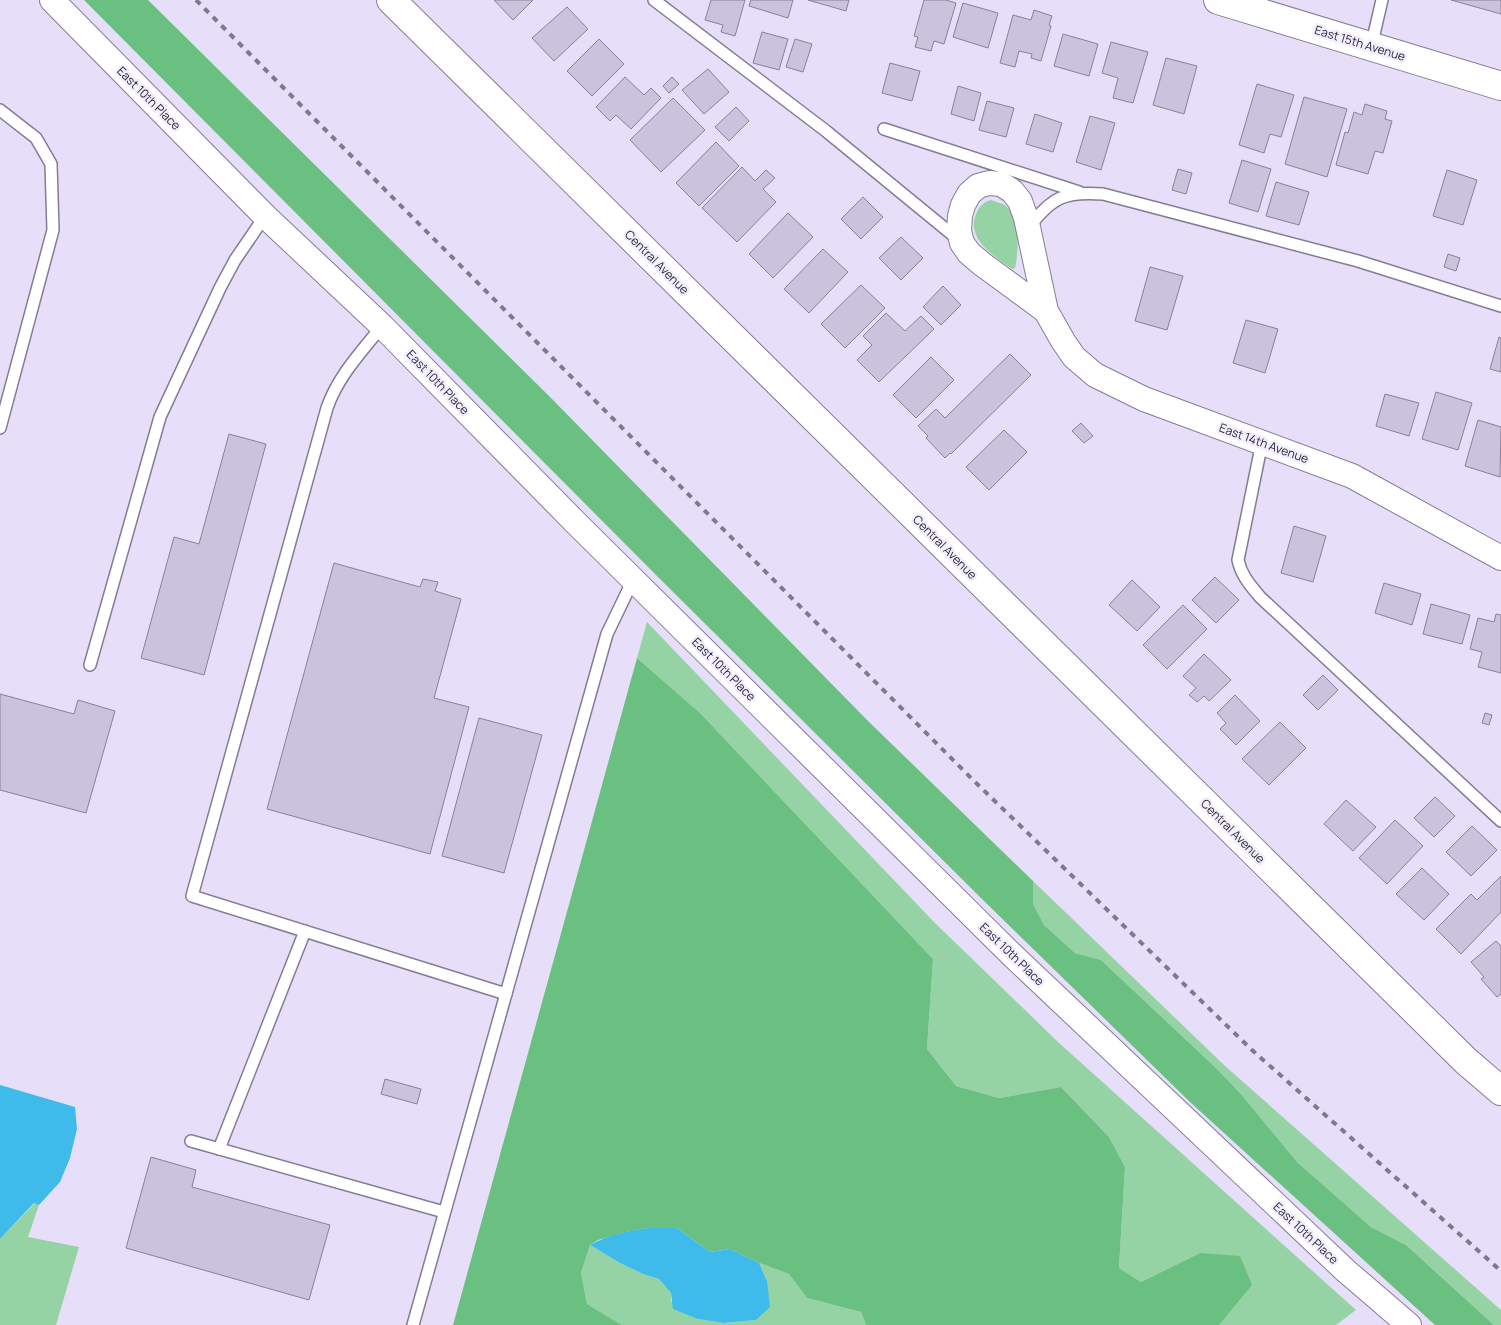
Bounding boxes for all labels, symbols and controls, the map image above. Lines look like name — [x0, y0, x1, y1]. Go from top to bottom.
street label: East 15th Avenue — [1313, 21, 1407, 65]
street label: East 10th Place — [113, 62, 185, 134]
street label: Central Avenue — [621, 226, 693, 298]
street label: East 10th Place — [403, 346, 473, 418]
street label: East 14th Avenue — [1217, 419, 1311, 467]
street label: Central Avenue — [909, 511, 981, 583]
street label: East 10th Place — [688, 633, 760, 705]
street label: Central Avenue — [1197, 795, 1269, 867]
street label: East 10th Place — [976, 919, 1048, 989]
street label: East 10th Place — [1270, 1198, 1342, 1268]

